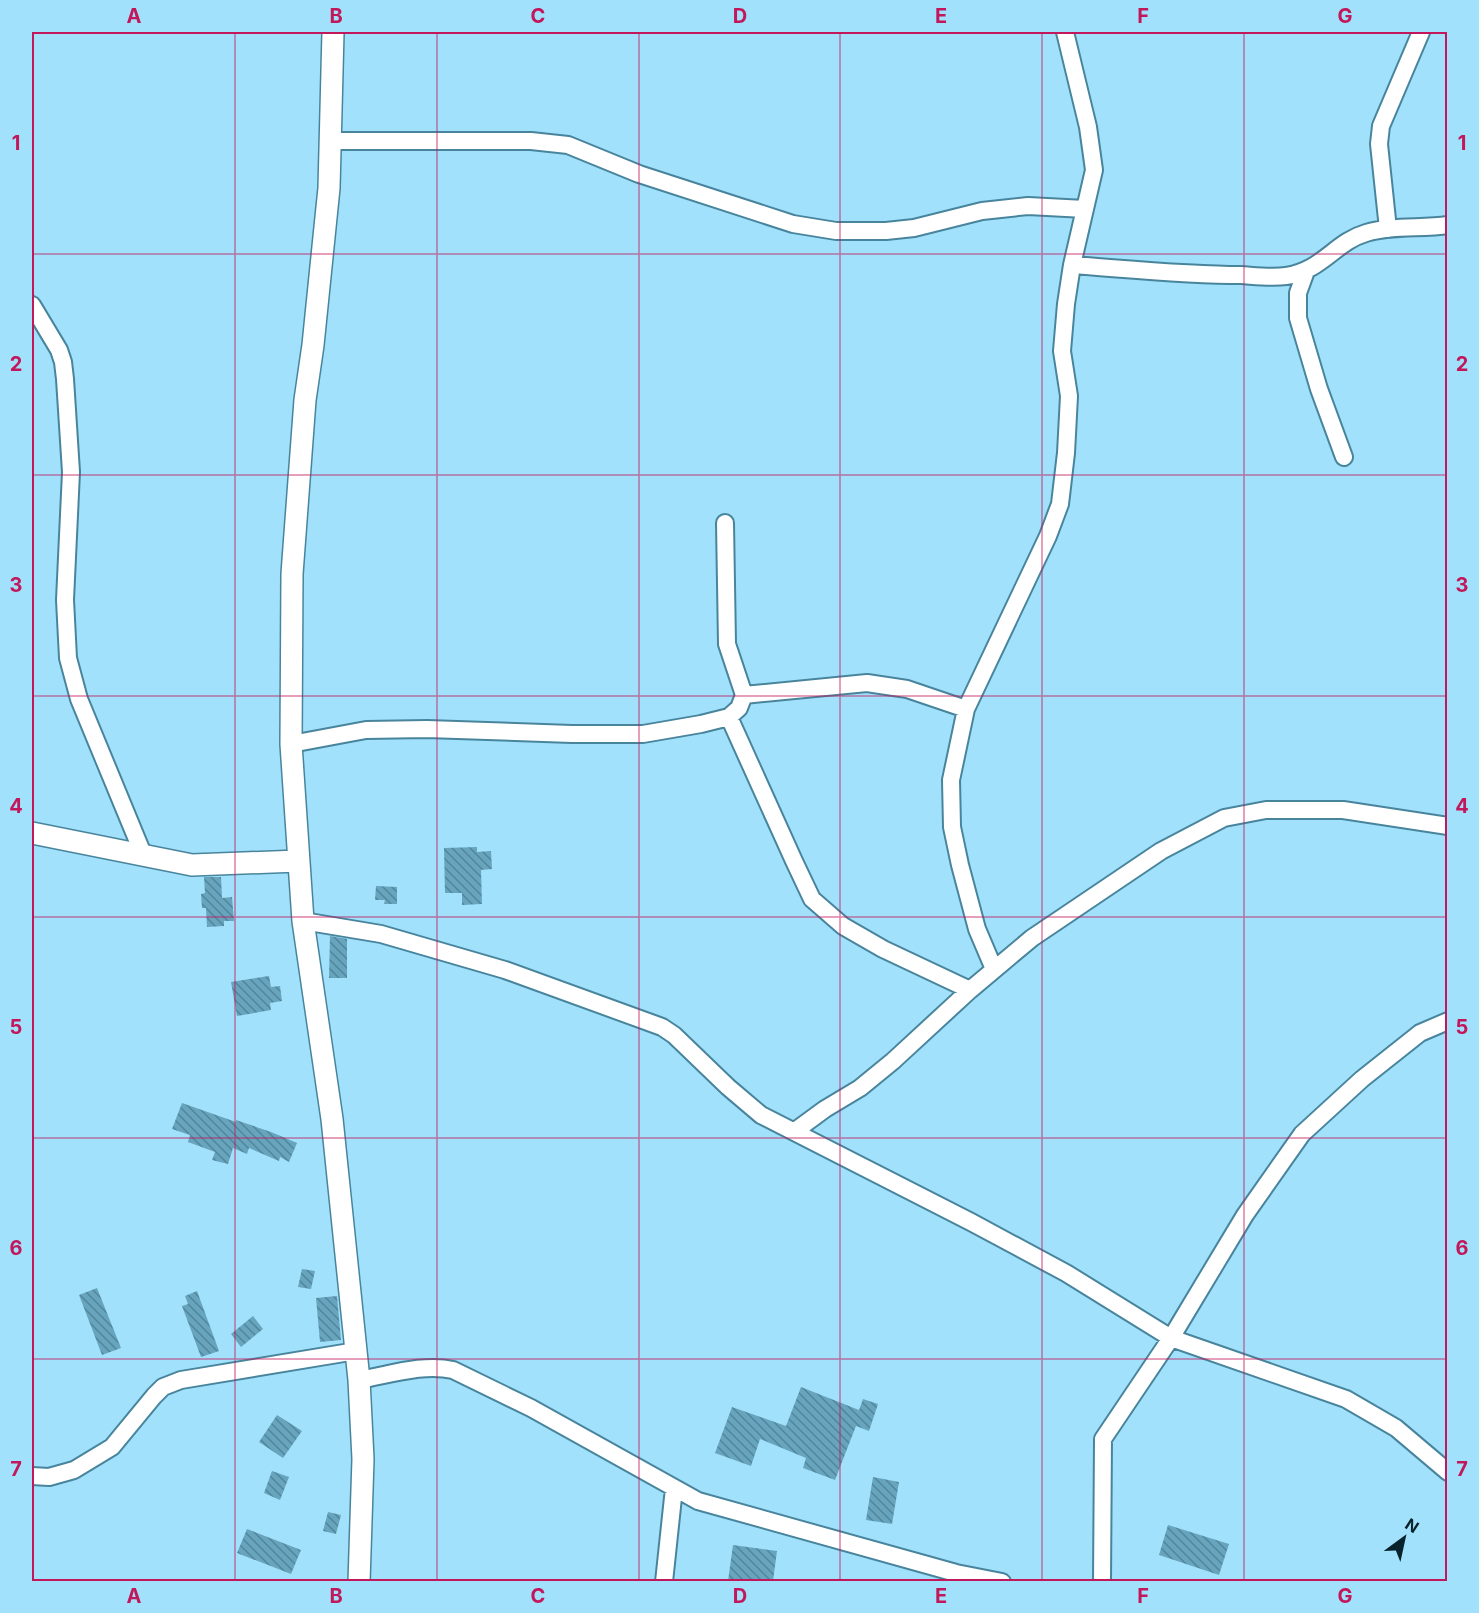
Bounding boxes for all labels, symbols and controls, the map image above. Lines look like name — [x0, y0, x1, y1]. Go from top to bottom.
text: A — [127, 4, 142, 28]
text: B — [329, 4, 343, 28]
text: C — [531, 4, 545, 28]
text: D — [733, 4, 747, 28]
text: E — [935, 4, 947, 28]
text: F — [1137, 4, 1149, 28]
text: G — [1337, 4, 1353, 28]
text: 1 — [12, 131, 20, 155]
text: 1 — [1458, 131, 1466, 155]
text: 2 — [10, 352, 22, 376]
text: 2 — [1456, 352, 1468, 376]
text: 3 — [10, 573, 22, 597]
text: 3 — [1456, 573, 1468, 597]
text: 4 — [9, 794, 23, 818]
text: 4 — [1455, 794, 1469, 818]
text: 5 — [10, 1015, 22, 1039]
text: 5 — [1456, 1015, 1468, 1039]
text: 6 — [10, 1236, 23, 1260]
text: 6 — [1456, 1236, 1469, 1260]
text: 7 — [10, 1457, 22, 1481]
text: 7 — [1456, 1457, 1468, 1481]
north arrow — [1374, 1508, 1434, 1568]
text: N — [1402, 1514, 1423, 1537]
text: A — [127, 1584, 142, 1608]
text: B — [329, 1584, 343, 1608]
text: C — [531, 1584, 545, 1608]
text: D — [733, 1584, 747, 1608]
text: E — [935, 1584, 947, 1608]
text: F — [1137, 1584, 1149, 1608]
text: G — [1337, 1584, 1353, 1608]

